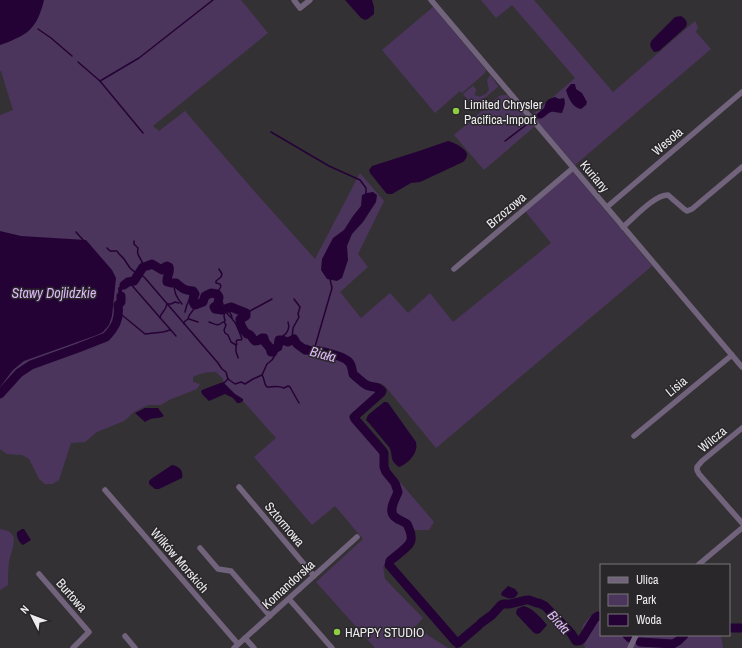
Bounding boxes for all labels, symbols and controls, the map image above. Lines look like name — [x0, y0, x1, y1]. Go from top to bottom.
place label: Limited Chrysler Pacifica-Import — [464, 96, 543, 128]
marker: Limited Chrysler Pacifica-Import — [451, 106, 461, 116]
street label: Wesoła — [648, 123, 686, 159]
street label: Kuriany — [576, 157, 613, 196]
street label: Brzozowa — [483, 189, 530, 232]
water label: Stawy Dojlidzkie — [12, 284, 96, 302]
water label: Biała — [308, 342, 338, 366]
street label: Lisia — [662, 372, 691, 400]
street label: Wilcza — [695, 423, 730, 456]
street label: Sztormowa — [261, 498, 308, 550]
street label: Wilków Morskich — [147, 524, 213, 596]
street label: Komandorska — [258, 556, 319, 613]
legend — [600, 564, 730, 636]
text: Ulica — [636, 572, 659, 588]
street label: Burtowa — [52, 575, 91, 616]
text: Park — [636, 592, 656, 608]
north arrow — [12, 596, 52, 636]
text: N — [17, 602, 32, 616]
water label: Biała — [544, 606, 574, 638]
text: Woda — [636, 612, 662, 628]
place label: HAPPY STUDIO — [345, 624, 424, 641]
marker: HAPPY STUDIO — [332, 627, 342, 637]

